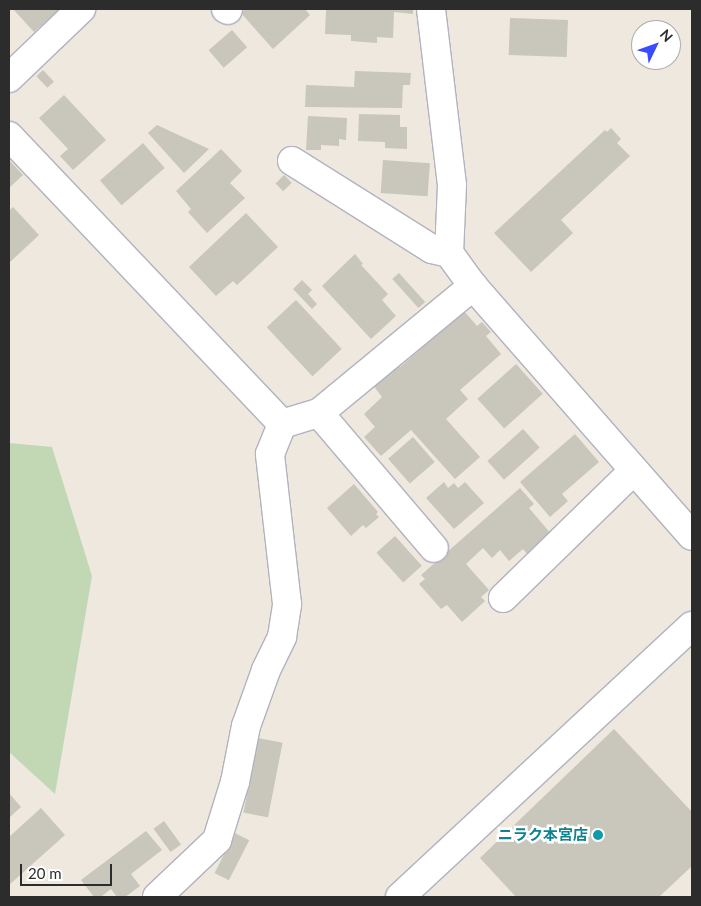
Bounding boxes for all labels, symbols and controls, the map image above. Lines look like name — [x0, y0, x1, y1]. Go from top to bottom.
north arrow — [631, 20, 681, 70]
text: N — [657, 26, 677, 45]
place label: ニラク本宮店 — [498, 826, 588, 844]
marker: ニラク本宮店 — [592, 829, 604, 841]
scale bar — [22, 854, 115, 886]
text: 20 m — [28, 864, 62, 882]

